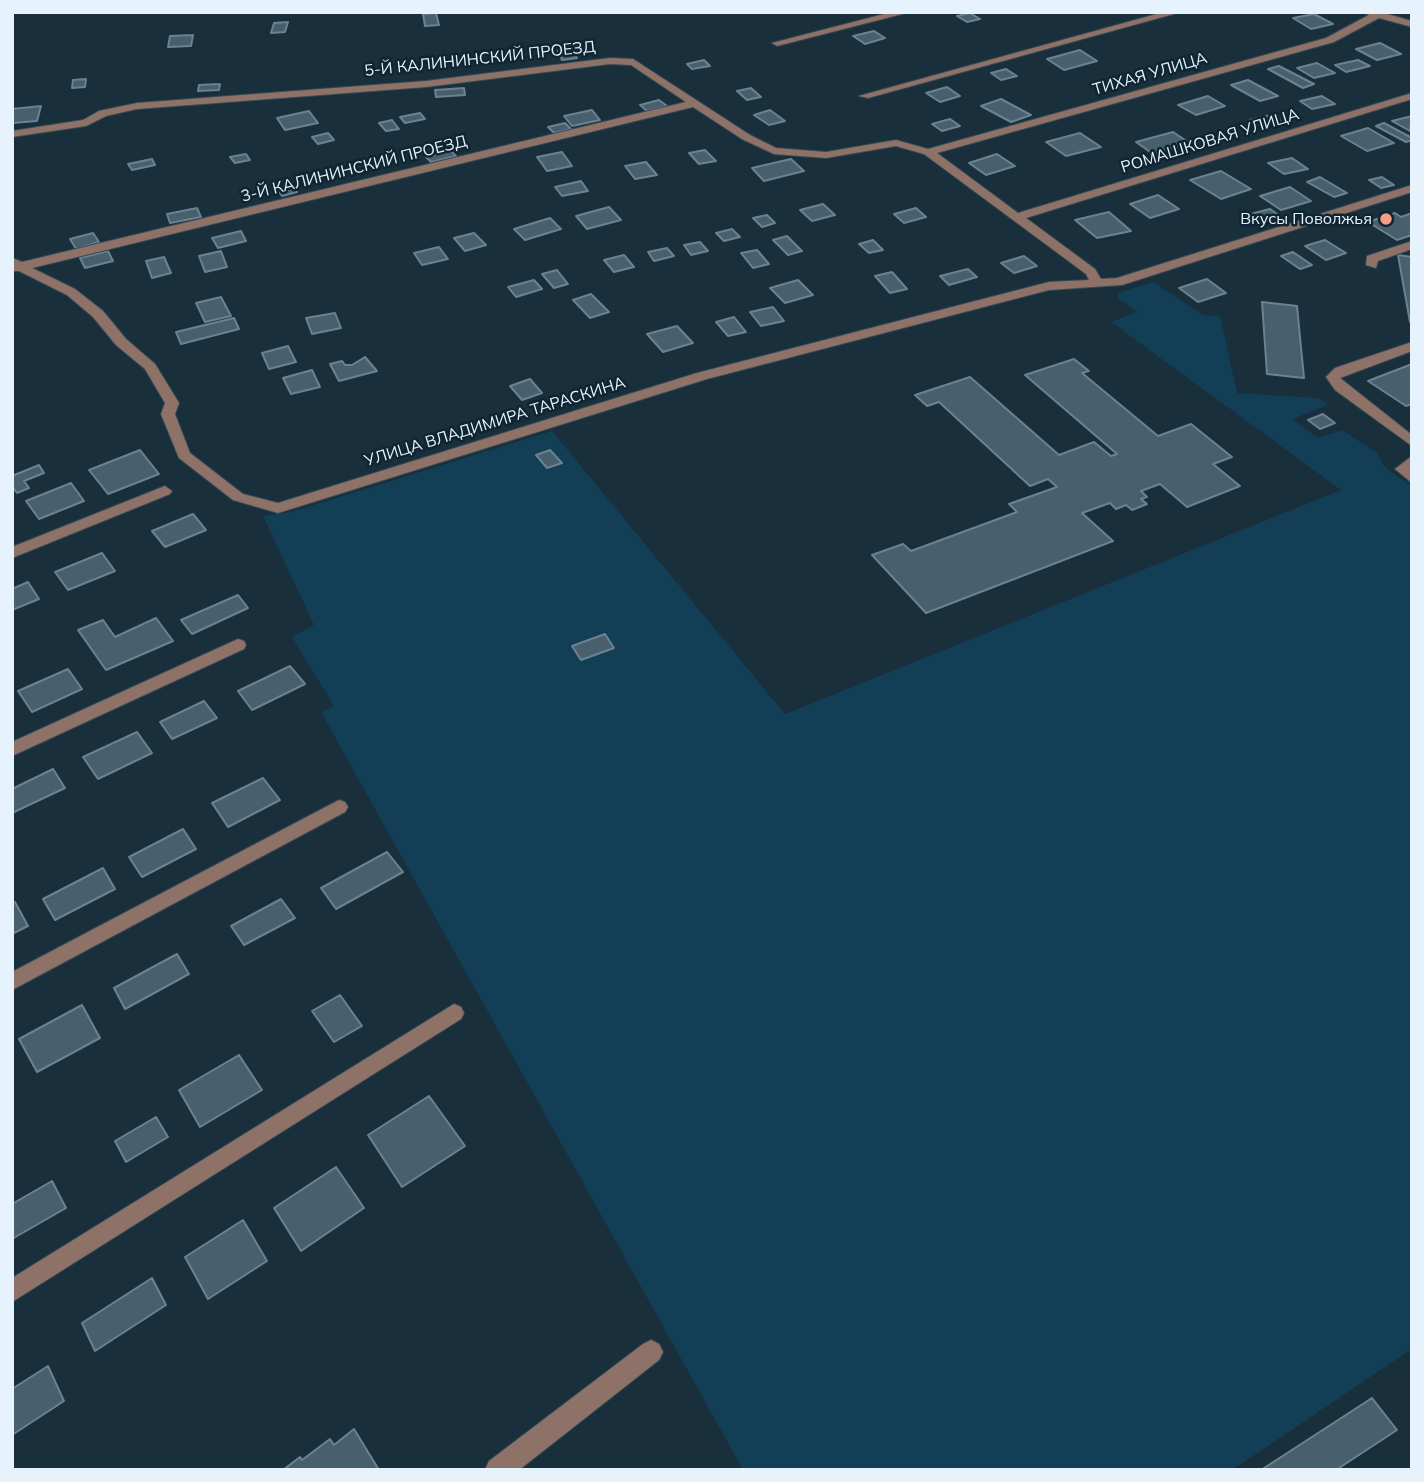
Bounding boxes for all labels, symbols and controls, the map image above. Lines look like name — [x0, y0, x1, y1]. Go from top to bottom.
street label: 5-Й КАЛИНИНСКИЙ ПРОЕЗД — [363, 37, 597, 81]
street label: ТИХАЯ УЛИЦА — [1091, 48, 1209, 100]
street label: РОМАШКОВАЯ УЛИЦА — [1119, 105, 1301, 177]
street label: 3-Й КАЛИНИНСКИЙ ПРОЕЗД — [239, 132, 469, 206]
place label: Вкусы Поволжья — [1240, 209, 1372, 229]
marker: Вкусы Поволжья — [1378, 211, 1394, 227]
street label: УЛИЦА ВЛАДИМИРА ТАРАСКИНА — [362, 373, 628, 471]

